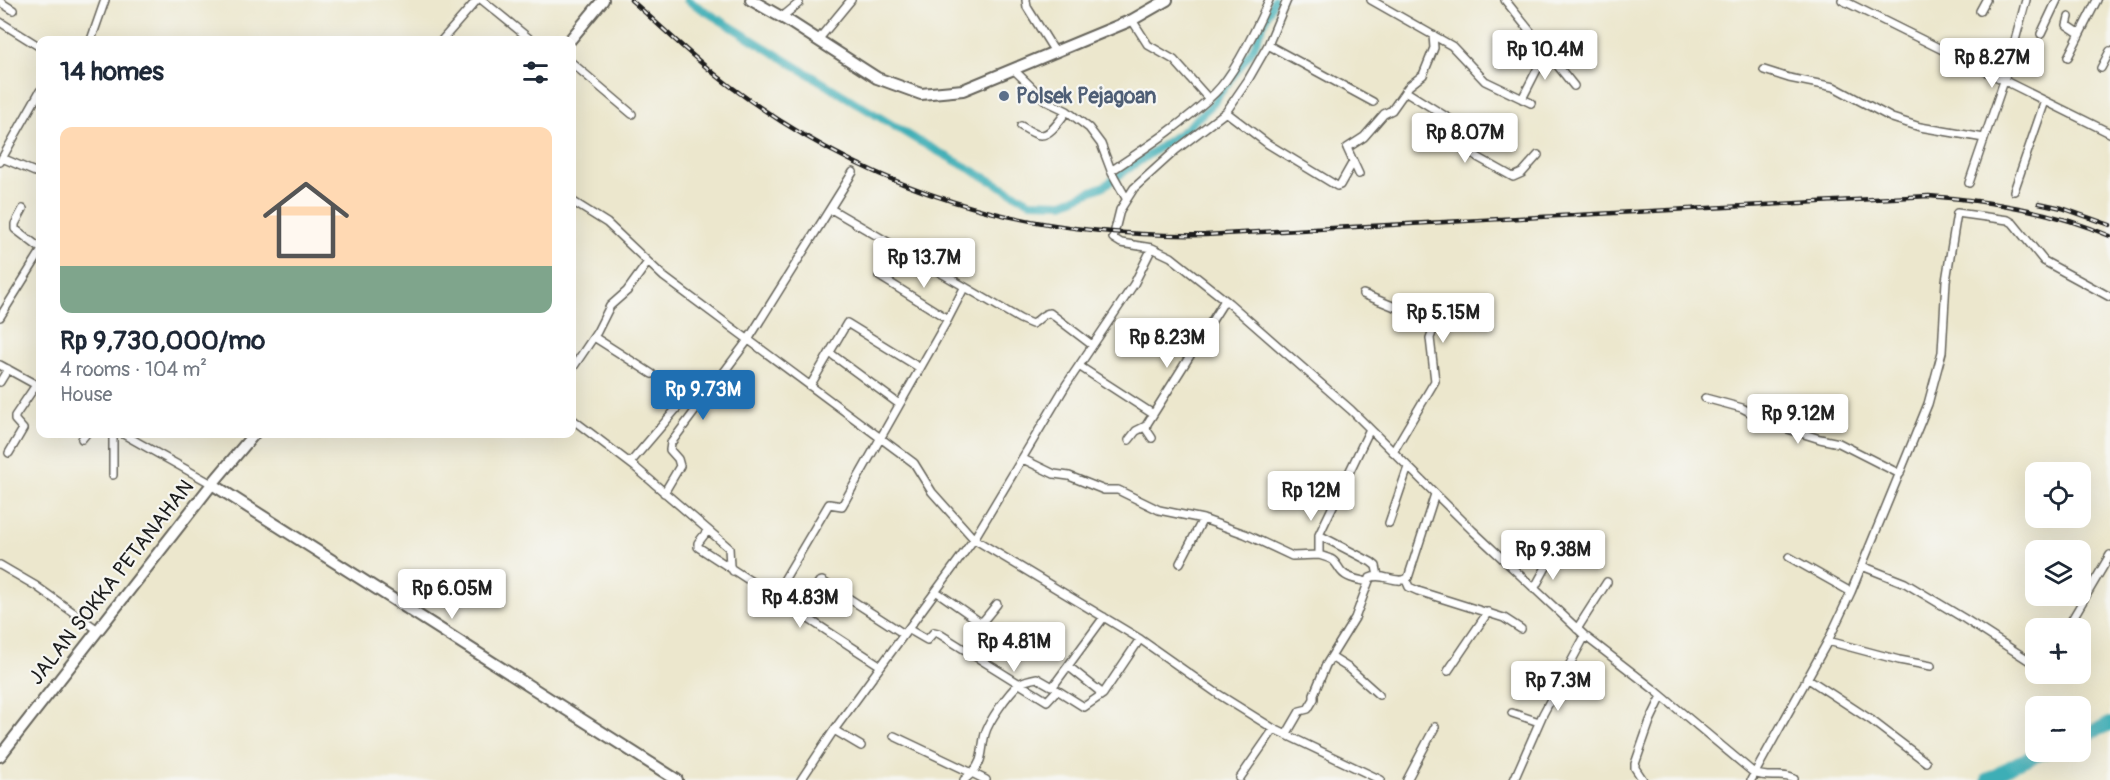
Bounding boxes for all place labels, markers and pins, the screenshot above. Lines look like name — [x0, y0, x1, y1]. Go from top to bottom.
pin: Rp 10.4M — [1483, 30, 1607, 81]
pin: Rp 8.27M — [1930, 38, 2054, 89]
place label: Polsek Pejagoan — [1016, 83, 1156, 110]
marker: Polsek Pejagoan — [997, 89, 1011, 103]
pin: Rp 8.07M — [1403, 113, 1527, 164]
pin: Rp 13.7M — [862, 238, 986, 289]
pin: Rp 5.15M — [1381, 293, 1505, 344]
pin: Rp 8.23M — [1105, 318, 1229, 369]
pin: Rp 9.73M — [641, 370, 765, 421]
pin: Rp 9.12M — [1736, 394, 1860, 445]
pin: Rp 12M — [1262, 471, 1360, 522]
pin: Rp 9.38M — [1491, 530, 1615, 581]
pin: Rp 6.05M — [390, 569, 514, 620]
pin: Rp 4.83M — [738, 578, 862, 629]
pin: Rp 4.81M — [952, 622, 1076, 673]
pin: Rp 7.3M — [1503, 661, 1613, 712]

